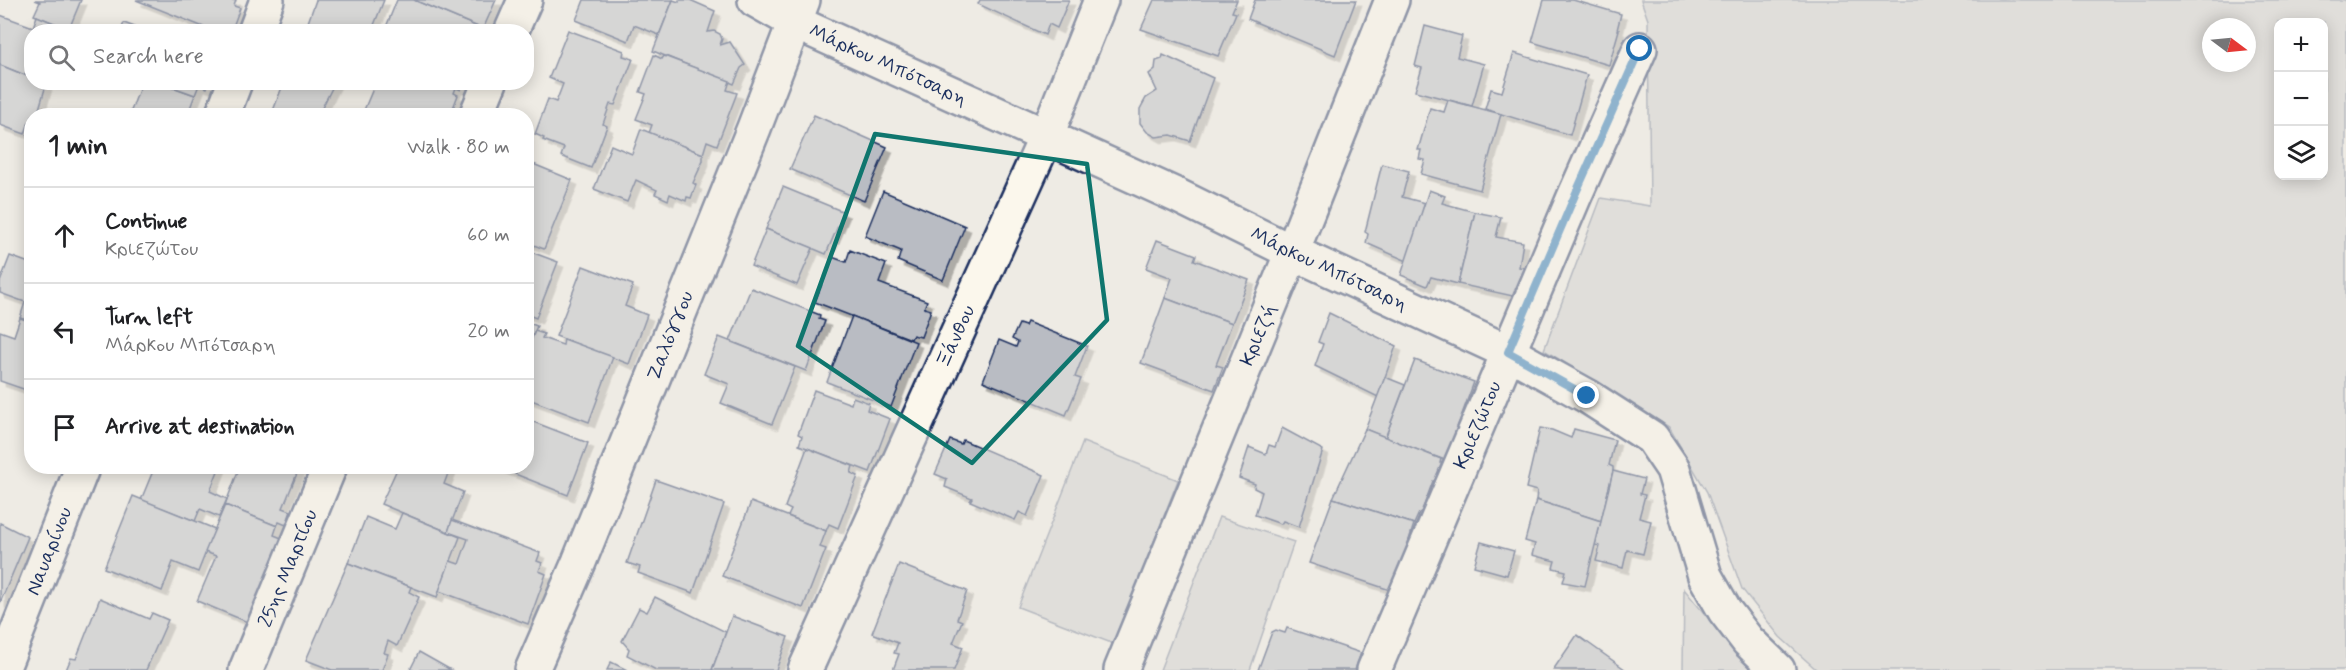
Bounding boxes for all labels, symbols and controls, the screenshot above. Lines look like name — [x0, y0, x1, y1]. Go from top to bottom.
street label: Μάρκου Μπότσαρη — [805, 17, 971, 112]
north arrow — [2202, 18, 2256, 72]
map controls — [2274, 18, 2328, 180]
button: + — [2274, 18, 2328, 72]
search box — [24, 24, 534, 90]
route start — [1626, 35, 1652, 61]
icon: search — [45, 41, 78, 74]
text: Search here — [93, 43, 204, 71]
button: − — [2274, 72, 2328, 126]
button: layers — [2274, 126, 2328, 180]
text: 1 min — [48, 130, 108, 164]
text: Walk · 80 m — [407, 134, 510, 161]
text: Continue — [105, 208, 187, 236]
icon: ahead — [48, 219, 81, 252]
street label: Μάρκου Μπότσαρη — [1246, 220, 1412, 317]
text: 60 m — [467, 222, 510, 249]
text: Κριεζώτου — [105, 236, 198, 263]
street label: Ζαλόγγου — [640, 287, 700, 384]
street label: Κριεζή — [1233, 300, 1283, 370]
street label: Ξάνθου — [930, 301, 982, 372]
text: Turn left — [105, 304, 193, 332]
icon: left — [48, 315, 81, 348]
text: 20 m — [467, 318, 510, 345]
text: Μάρκου Μπότσαρη — [105, 332, 276, 359]
street label: Κριεζώτου — [1447, 377, 1508, 473]
route end — [1573, 382, 1599, 408]
icon: arrive — [48, 411, 81, 444]
text: Arrive at destination — [105, 413, 295, 441]
street label: Ναυαρίνου — [20, 503, 79, 599]
street label: 25ης Μαρτίου — [252, 505, 324, 631]

